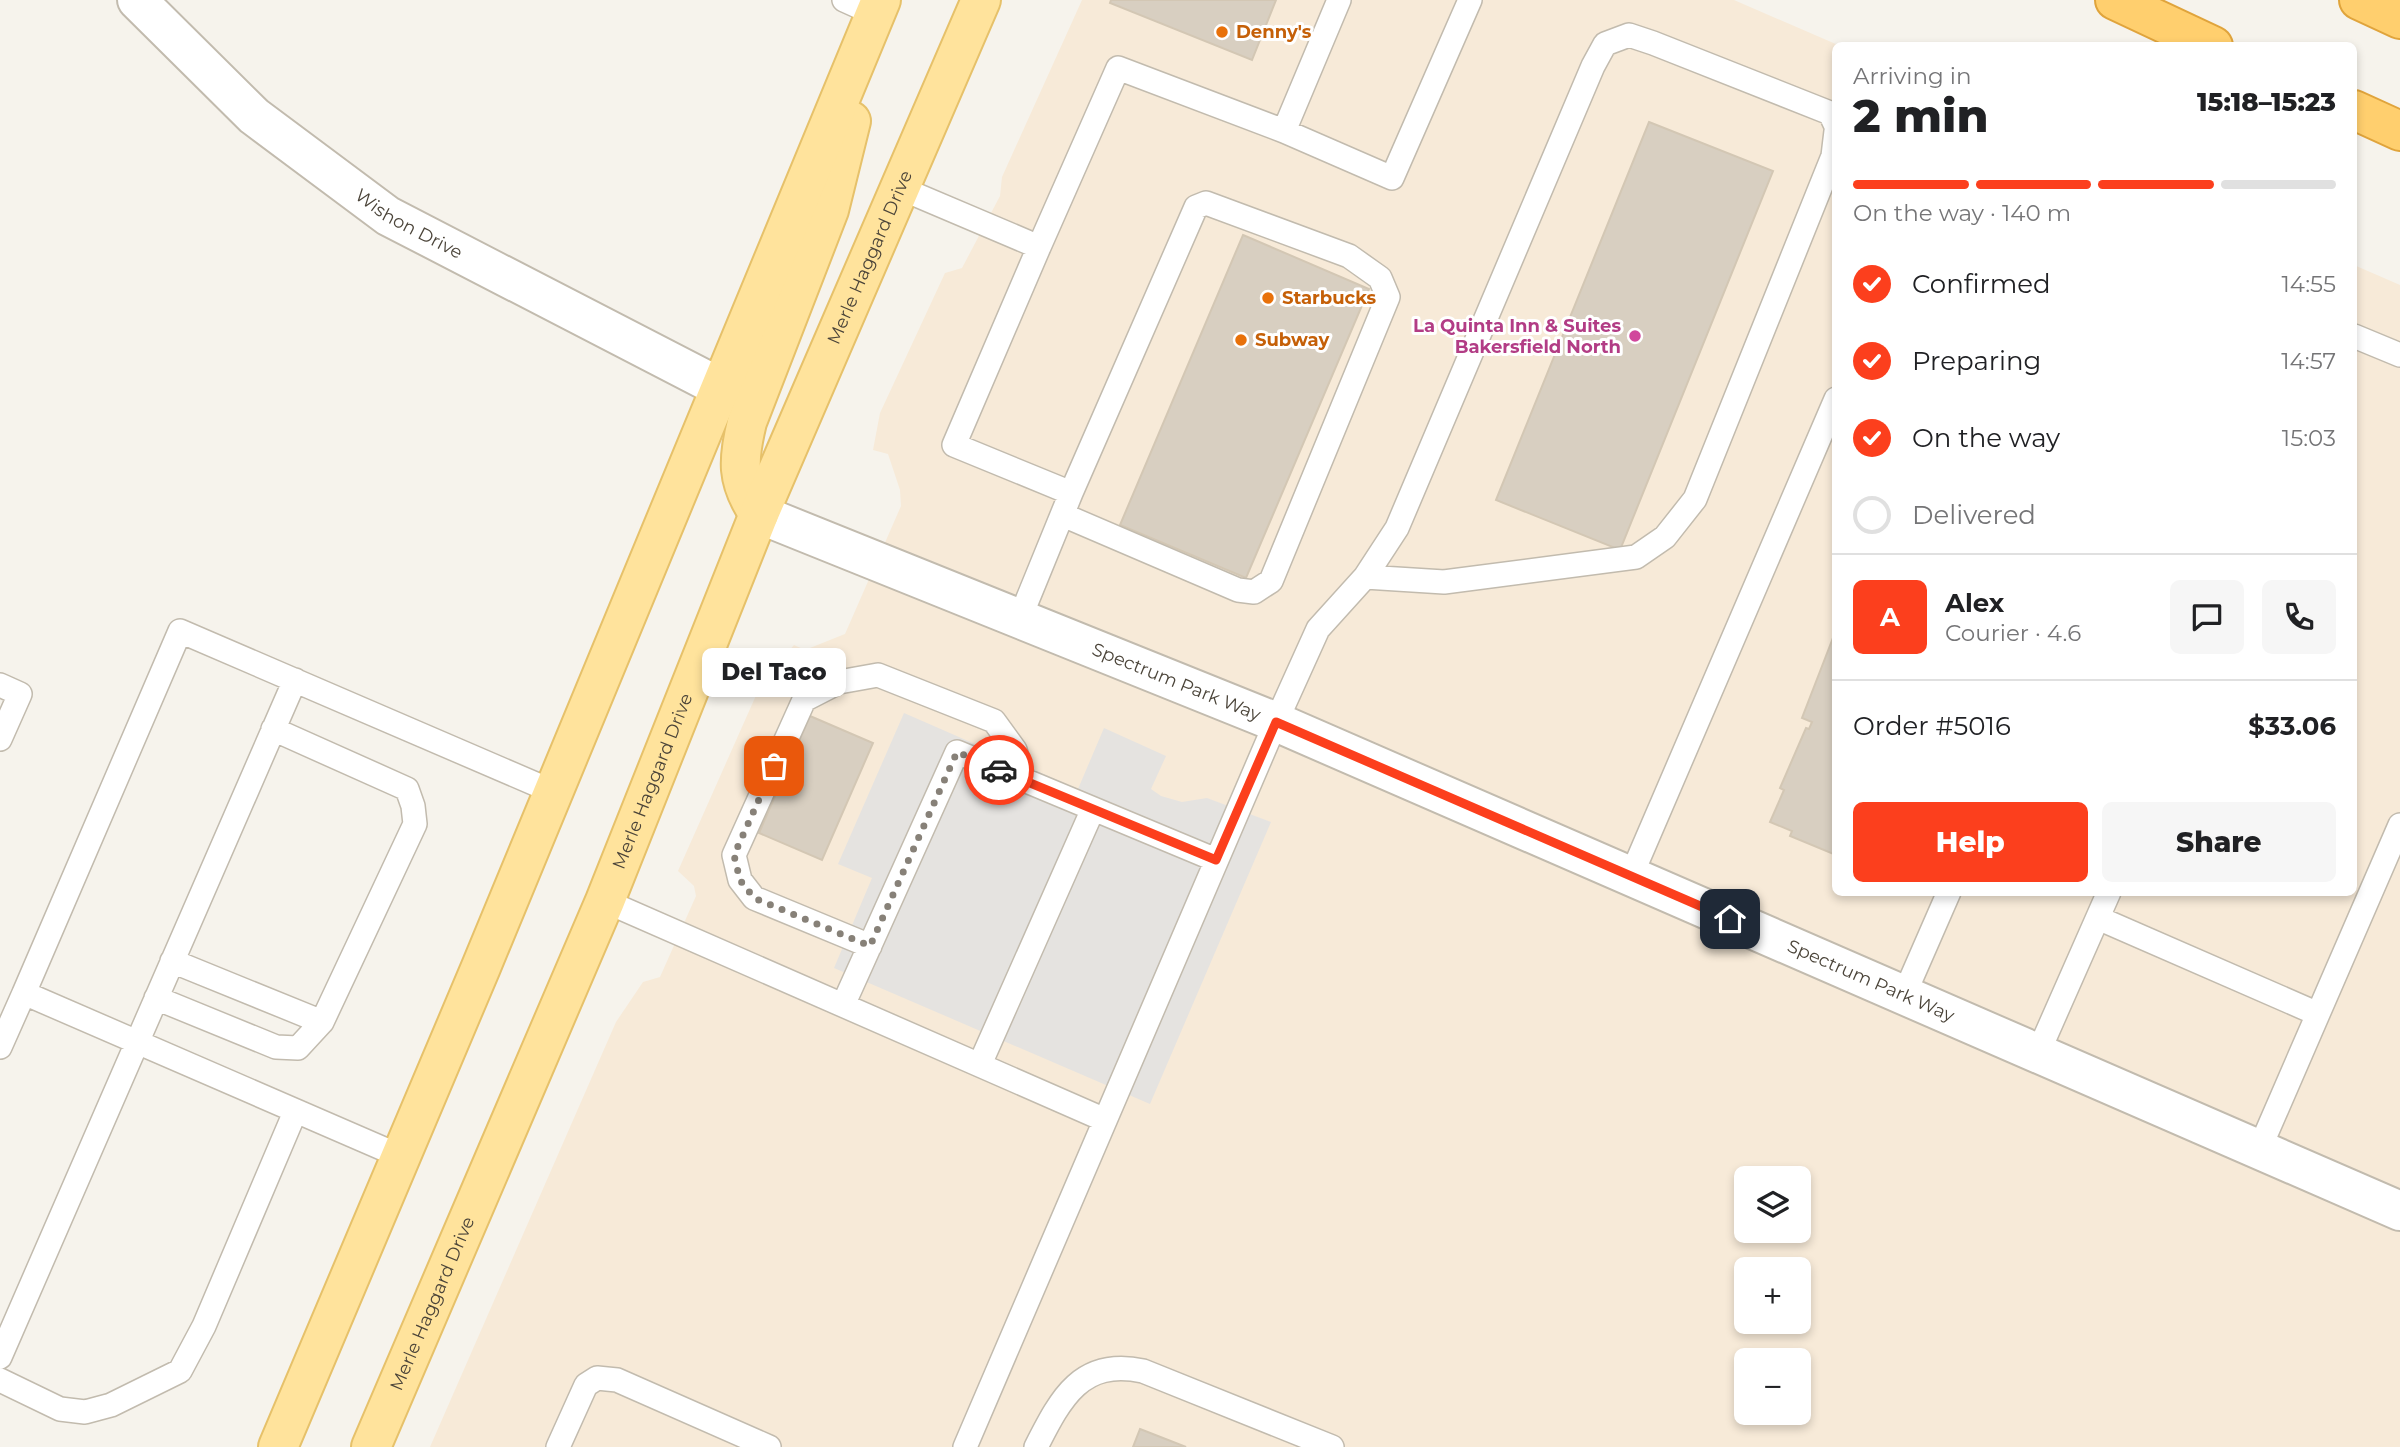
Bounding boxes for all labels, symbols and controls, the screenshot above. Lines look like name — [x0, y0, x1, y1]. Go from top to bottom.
place label: Denny's — [1236, 21, 1312, 43]
marker: Denny's — [1214, 24, 1230, 40]
text: Arriving in — [1853, 62, 1972, 90]
text: 15:18–15:23 — [2197, 86, 2336, 118]
text: 2 min — [1853, 87, 1988, 144]
street label: Merle Haggard Drive — [823, 167, 917, 348]
street label: Wishon Drive — [351, 184, 466, 264]
text: On the way · 140 m — [1853, 199, 2071, 227]
icon: check — [1853, 265, 1891, 303]
text: Confirmed — [1912, 268, 2051, 300]
text: 14:55 — [2282, 270, 2336, 298]
place label: Starbucks — [1282, 287, 1377, 309]
marker: Starbucks — [1260, 290, 1276, 306]
place label: La Quinta Inn & Suites Bakersfield North — [1413, 315, 1621, 358]
marker: La Quinta Inn & Suites Bakersfield North — [1627, 328, 1643, 344]
place label: Subway — [1255, 329, 1329, 351]
marker: Subway — [1233, 332, 1249, 348]
icon: check — [1853, 342, 1891, 380]
text: Preparing — [1912, 345, 2041, 377]
text: 14:57 — [2281, 347, 2336, 375]
icon: check — [1853, 419, 1891, 457]
text: On the way — [1912, 422, 2060, 454]
text: 15:03 — [2282, 424, 2336, 452]
text: Delivered — [1912, 499, 2036, 531]
button: chat — [2170, 580, 2244, 654]
button: phone — [2262, 580, 2336, 654]
text: Alex — [1945, 587, 2004, 619]
text: A — [1880, 601, 1900, 633]
text: Courier · 4.6 — [1945, 619, 2081, 647]
street label: Spectrum Park Way — [1089, 638, 1264, 726]
callout: Del Taco — [702, 647, 846, 696]
text: Del Taco — [721, 658, 827, 686]
street label: Merle Haggard Drive — [608, 690, 698, 872]
text: Order #5016 — [1853, 710, 2011, 742]
text: $33.06 — [2248, 710, 2336, 742]
courier — [964, 735, 1034, 805]
pin — [744, 736, 804, 796]
icon: bag — [755, 747, 793, 785]
icon: car — [980, 751, 1018, 789]
button: Help — [1853, 802, 2088, 882]
button: Share — [2102, 802, 2336, 882]
pin — [1700, 889, 1760, 949]
icon: home — [1711, 900, 1749, 938]
street label: Spectrum Park Way — [1784, 935, 1958, 1027]
map controls — [1734, 1166, 1811, 1425]
button: layers — [1734, 1166, 1811, 1243]
street label: Merle Haggard Drive — [385, 1213, 480, 1394]
button: + — [1734, 1257, 1811, 1334]
button: − — [1734, 1348, 1811, 1425]

